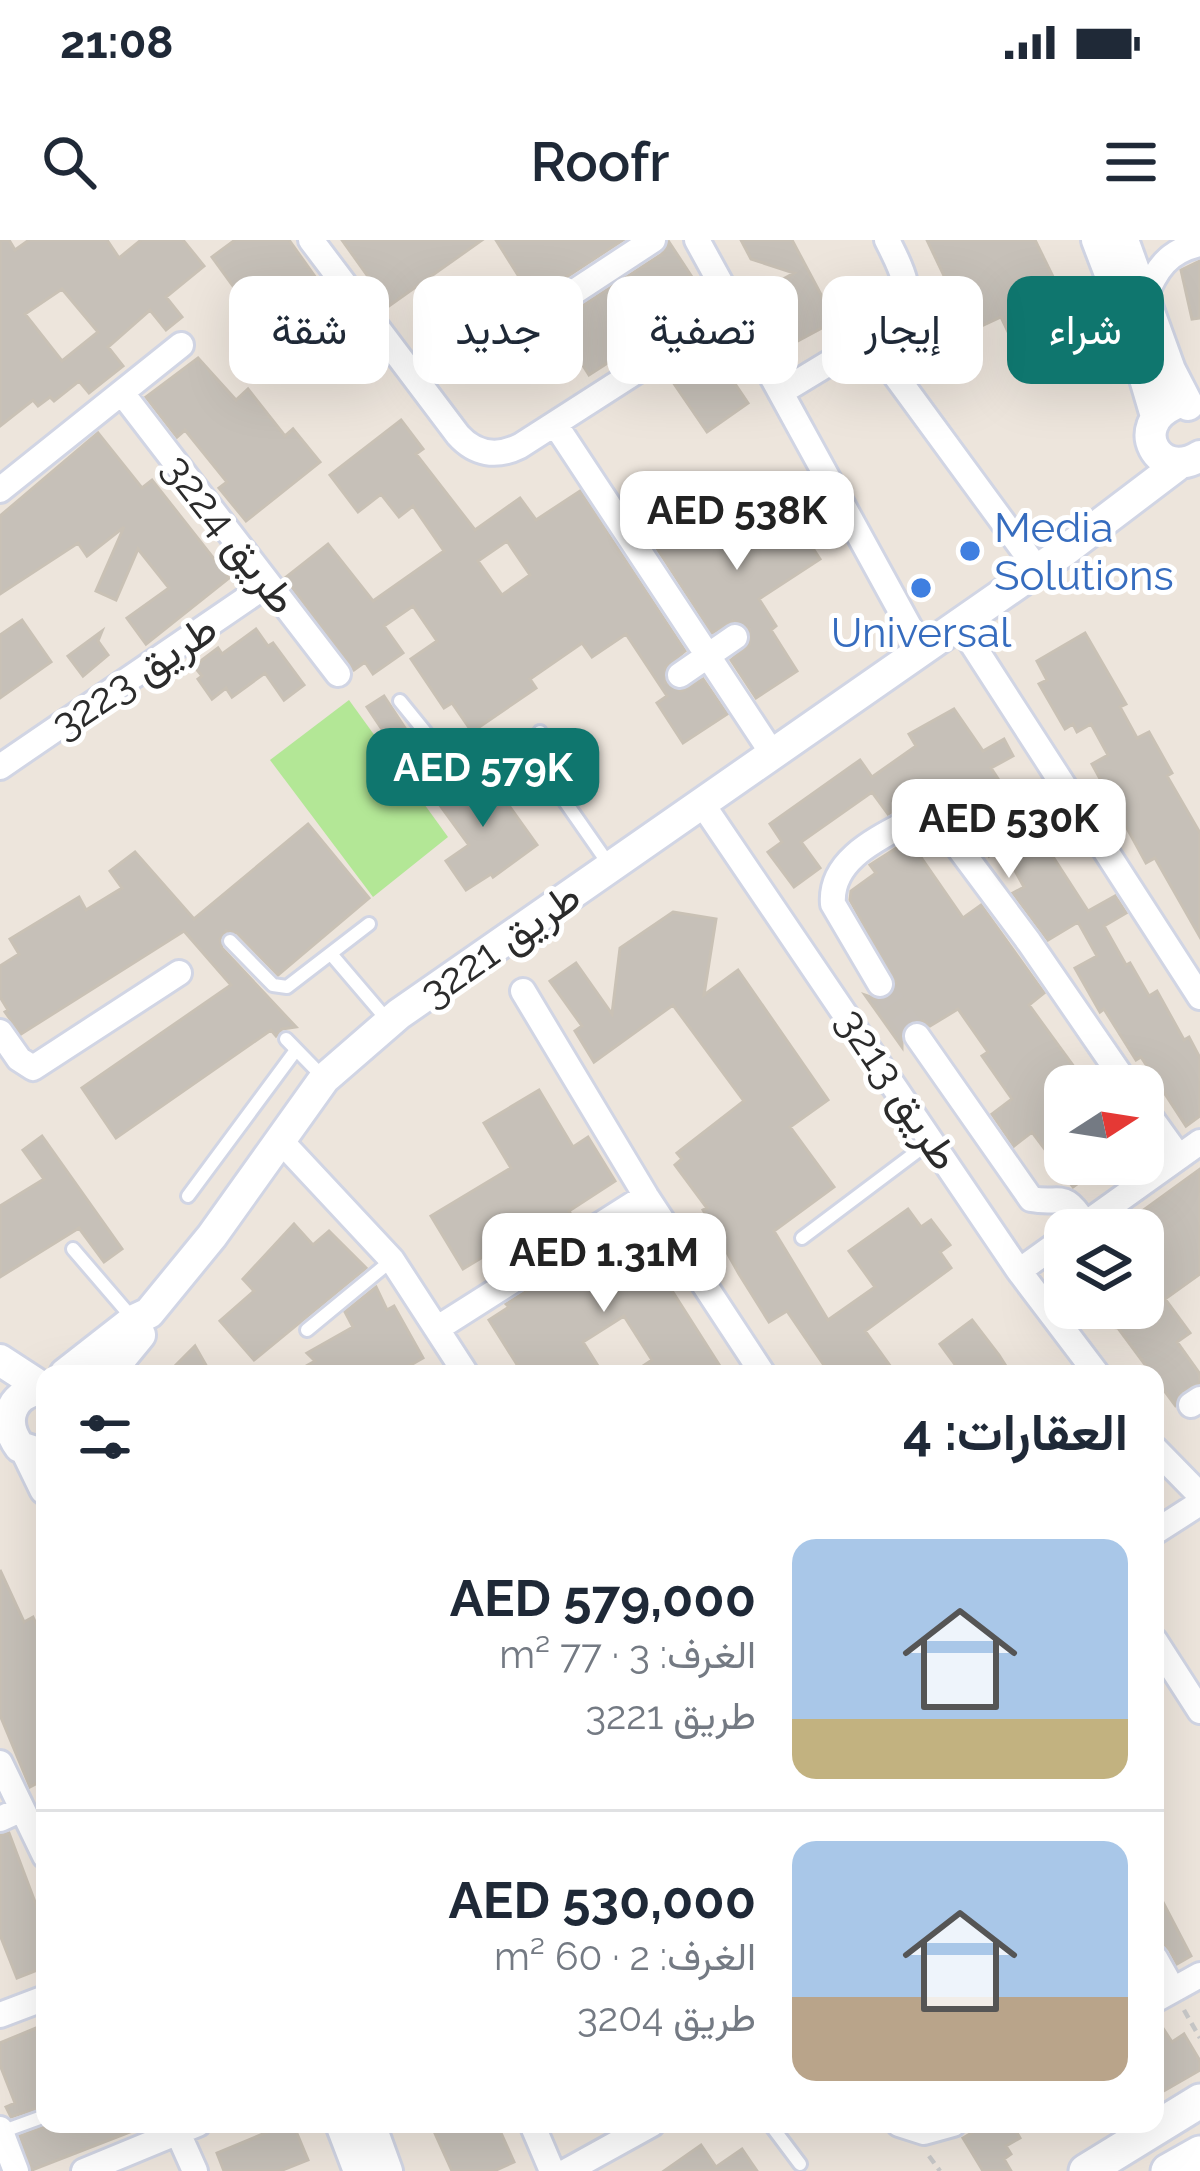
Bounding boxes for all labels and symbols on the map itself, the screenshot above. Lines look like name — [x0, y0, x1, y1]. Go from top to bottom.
street label: طريق 3224 — [151, 444, 307, 625]
pin: AED 538K — [613, 471, 861, 573]
place label: Media Solutions — [994, 503, 1174, 600]
marker: Media Solutions — [957, 538, 983, 564]
marker: Universal — [908, 575, 934, 601]
street label: طريق 3223 — [42, 603, 227, 751]
place label: Universal — [831, 608, 1012, 657]
pin: AED 579K — [359, 728, 607, 830]
pin: AED 530K — [885, 779, 1133, 881]
street label: طريق 3221 — [411, 871, 591, 1018]
street label: طريق 3213 — [824, 999, 970, 1180]
north arrow — [1044, 1065, 1164, 1185]
pin: AED 1.31M — [467, 1213, 741, 1315]

